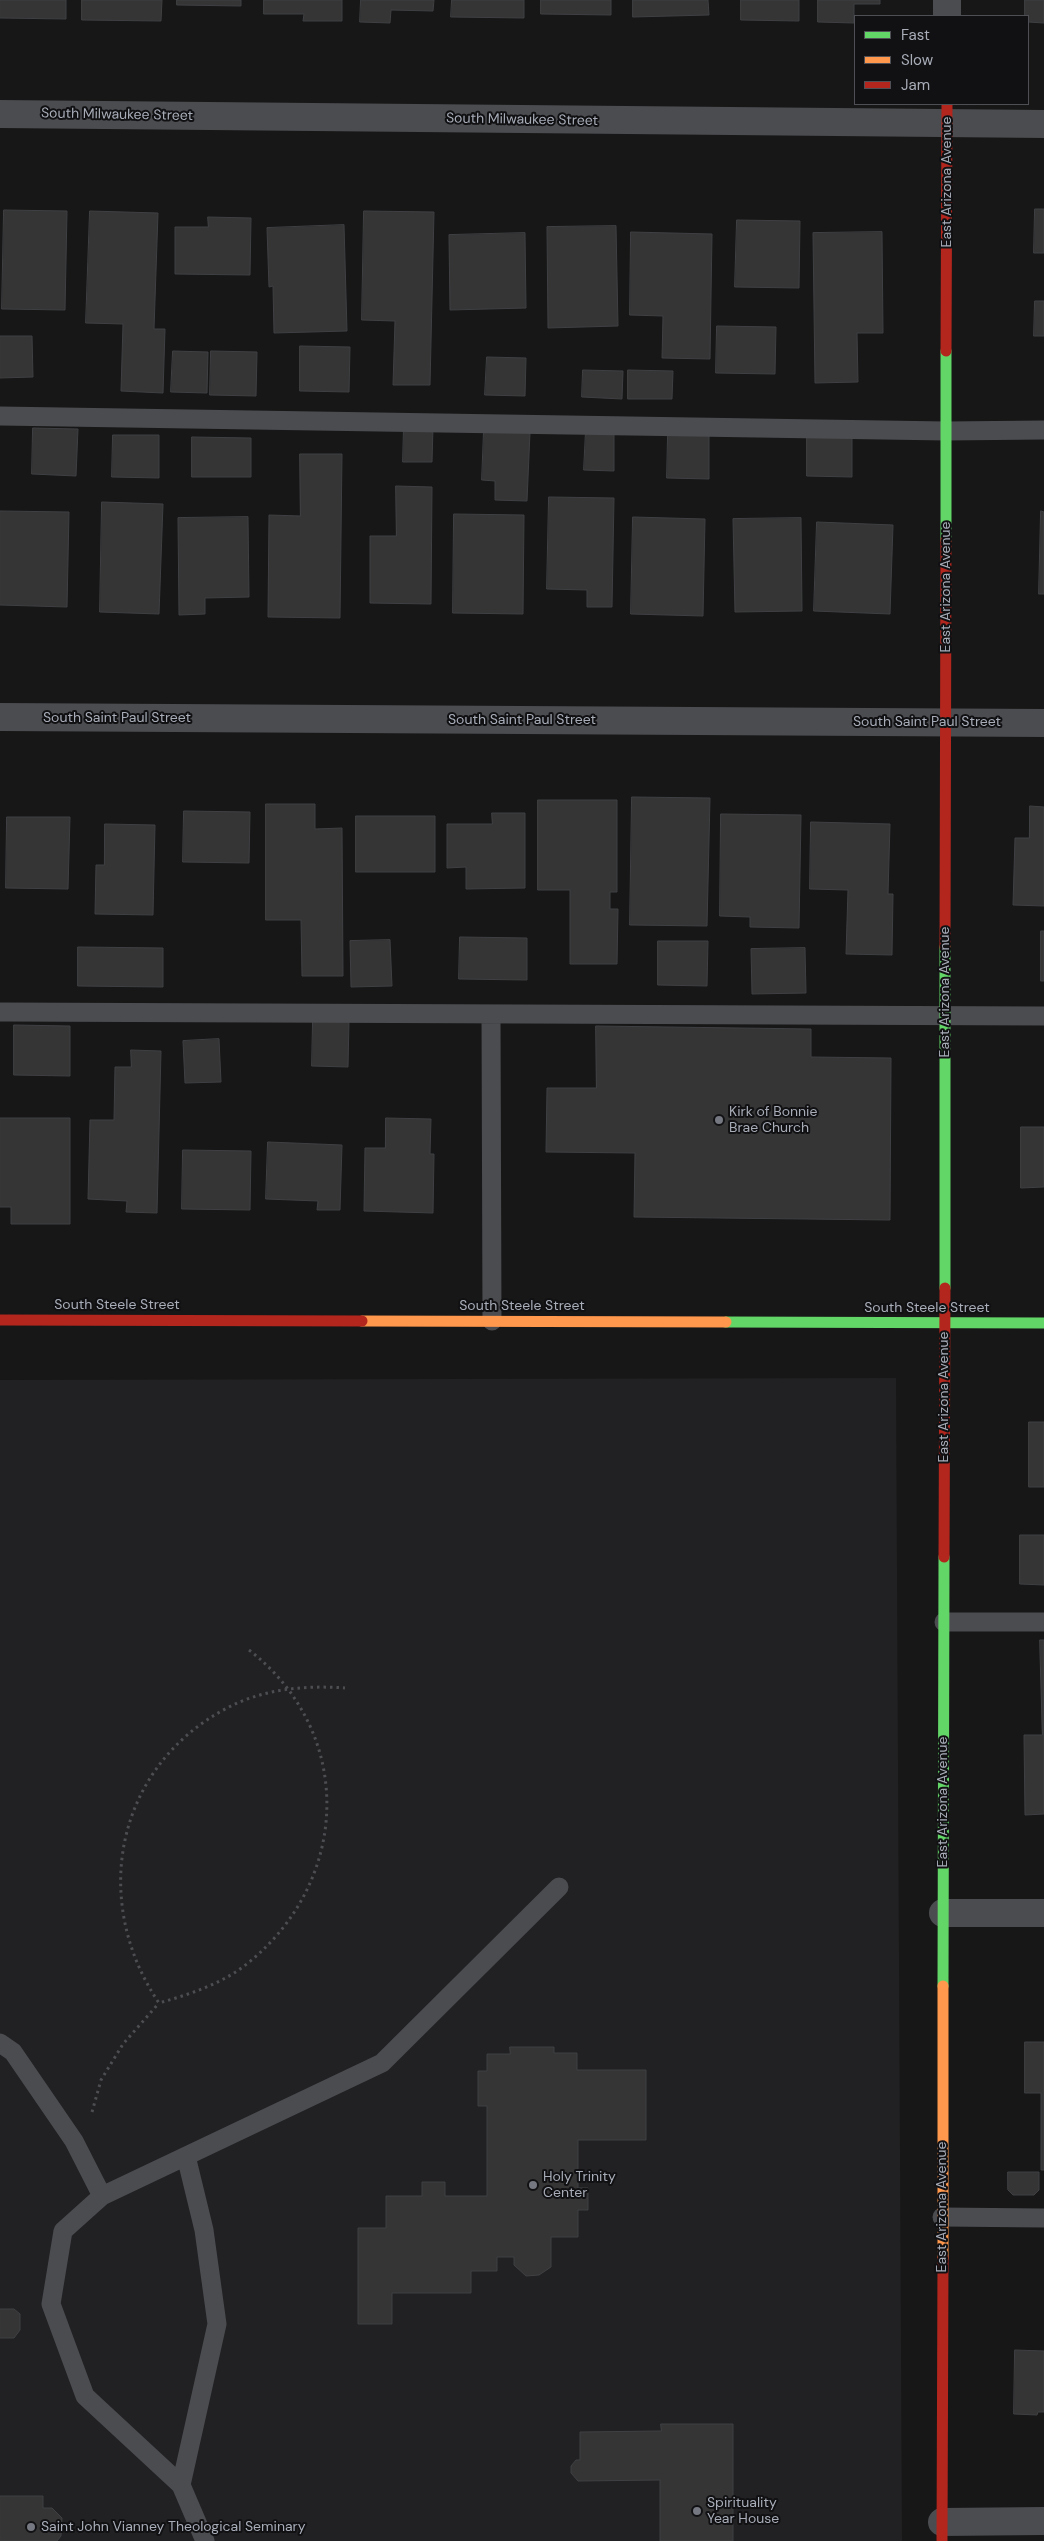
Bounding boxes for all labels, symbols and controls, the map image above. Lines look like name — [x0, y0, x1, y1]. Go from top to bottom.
legend — [854, 15, 1029, 105]
text: Fast — [901, 25, 930, 45]
text: Slow — [901, 50, 933, 70]
text: Jam — [901, 75, 930, 95]
street label: South Milwaukee Street — [41, 105, 193, 125]
street label: South Milwaukee Street — [446, 110, 598, 130]
street label: East Arizona Avenue — [939, 117, 955, 247]
street label: East Arizona Avenue — [938, 522, 954, 652]
street label: South Saint Paul Street — [43, 710, 191, 726]
street label: South Saint Paul Street — [448, 712, 596, 728]
street label: South Saint Paul Street — [853, 714, 1001, 730]
street label: East Arizona Avenue — [937, 927, 953, 1057]
place label: Kirk of Bonnie Brae Church — [729, 1104, 817, 1136]
marker: Kirk of Bonnie Brae Church — [713, 1114, 725, 1126]
street label: South Steele Street — [54, 1297, 180, 1313]
street label: South Steele Street — [459, 1298, 585, 1314]
street label: South Steele Street — [864, 1300, 990, 1316]
street label: East Arizona Avenue — [936, 1332, 952, 1462]
street label: East Arizona Avenue — [935, 1737, 951, 1867]
street label: East Arizona Avenue — [934, 2142, 950, 2272]
place label: Holy Trinity Center — [543, 2169, 616, 2202]
marker: Holy Trinity Center — [527, 2179, 539, 2191]
place label: Spirituality Year House — [707, 2495, 779, 2528]
marker: Spirituality Year House — [691, 2505, 703, 2517]
place label: Saint John Vianney Theological Seminary — [41, 2519, 306, 2535]
marker: Saint John Vianney Theological Seminary — [25, 2521, 37, 2533]

